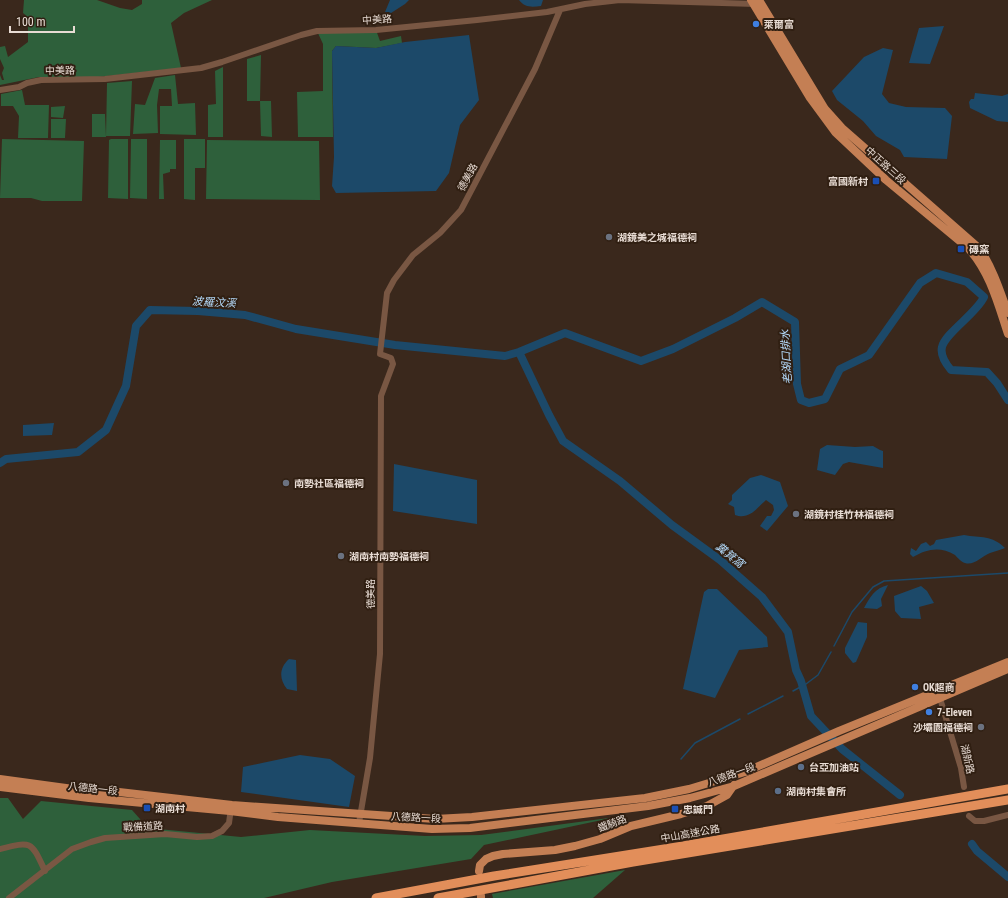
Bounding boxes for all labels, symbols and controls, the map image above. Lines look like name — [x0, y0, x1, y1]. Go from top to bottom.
scale bar — [10, 8, 74, 34]
street label: 中美路 — [362, 13, 392, 26]
text: 100 m — [16, 15, 46, 29]
marker: 萊爾富 — [751, 19, 761, 29]
place label: 萊爾富 — [764, 19, 794, 30]
street label: 中美路 — [45, 65, 75, 76]
street label: 中正路三段 — [863, 145, 908, 186]
street label: 德美路 — [456, 161, 479, 193]
place label: 富國新村 — [828, 176, 868, 187]
marker: 富國新村 — [871, 176, 881, 186]
marker: 湖鏡美之城福德祠 — [604, 232, 614, 242]
place label: 湖鏡美之城福德祠 — [617, 232, 697, 243]
marker: 磚窯 — [956, 244, 966, 254]
place label: 磚窯 — [969, 244, 989, 255]
water label: 波羅汶溪 — [192, 295, 238, 310]
water label: 老湖口排水 — [779, 328, 794, 385]
marker: 南勢社區福德祠 — [281, 478, 291, 488]
place label: 南勢社區福德祠 — [294, 478, 364, 489]
marker: 湖鏡村桂竹林福德祠 — [791, 509, 801, 519]
place label: 湖鏡村桂竹林福德祠 — [804, 509, 894, 520]
water label: 糞箕窩 — [713, 540, 748, 572]
marker: 湖南村南勢福德祠 — [336, 551, 346, 561]
place label: 湖南村南勢福德祠 — [349, 551, 429, 562]
street label: 德美路 — [365, 579, 376, 609]
marker: OK超商 — [910, 682, 920, 692]
place label: OK超商 — [923, 682, 955, 693]
marker: 7-Eleven — [924, 707, 934, 717]
place label: 7-Eleven — [937, 707, 972, 718]
place label: 沙壩園福德祠 — [913, 722, 973, 733]
marker: 沙壩園福德祠 — [976, 722, 986, 732]
street label: 湖新路 — [959, 743, 976, 775]
street label: 八德路一段 — [706, 761, 757, 788]
marker: 台亞加油站 — [796, 762, 806, 772]
place label: 台亞加油站 — [809, 762, 859, 773]
street label: 八德路一段 — [68, 780, 118, 797]
marker: 湖南村集會所 — [773, 786, 783, 796]
place label: 湖南村集會所 — [786, 786, 846, 797]
marker: 湖南村 — [142, 803, 152, 813]
place label: 湖南村 — [155, 803, 185, 814]
marker: 忠誠門 — [670, 804, 680, 814]
place label: 忠誠門 — [683, 804, 713, 815]
street label: 八德路一段 — [391, 811, 441, 824]
street label: 鐵騎路 — [596, 813, 628, 834]
street label: 戰備道路 — [123, 820, 163, 833]
street label: 中山高速公路 — [660, 823, 721, 844]

